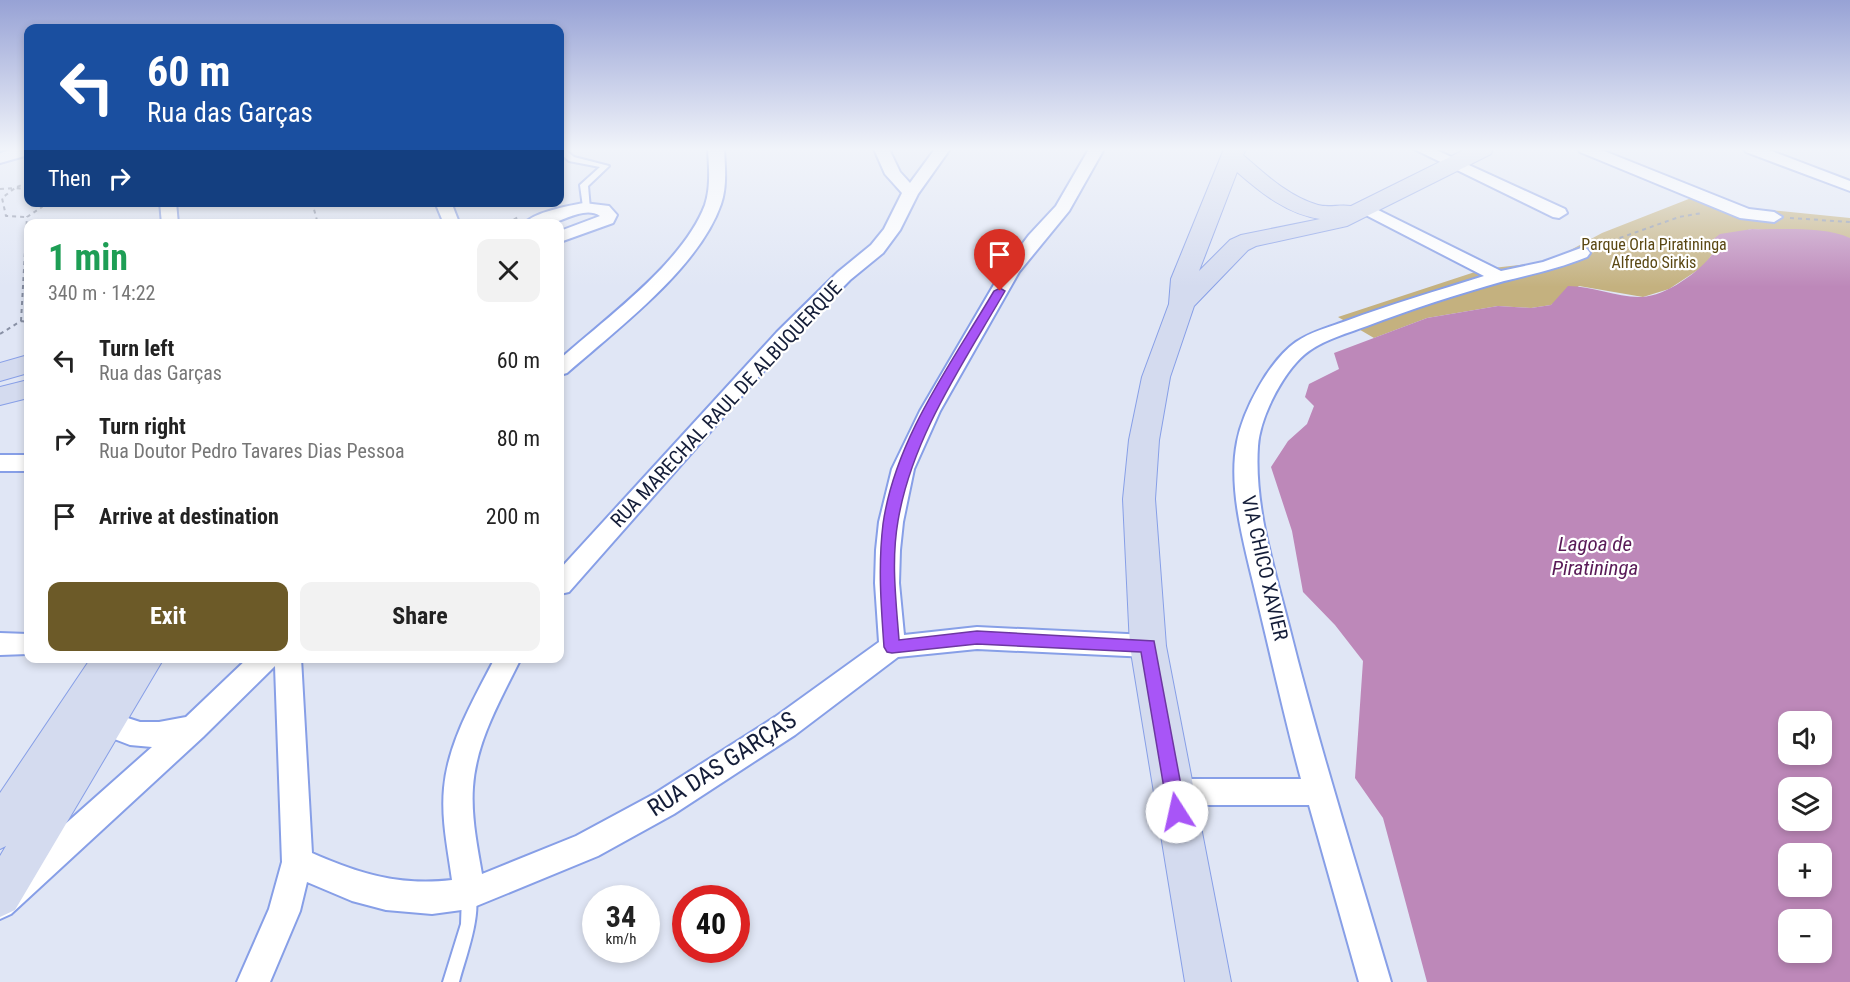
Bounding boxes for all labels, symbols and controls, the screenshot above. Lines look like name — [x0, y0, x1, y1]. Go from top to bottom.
text: 60 m — [147, 47, 230, 96]
icon: left — [48, 48, 126, 126]
text: Rua das Garças — [147, 97, 313, 129]
icon: right — [103, 162, 136, 195]
text: Then — [48, 166, 91, 191]
pin — [974, 229, 1025, 291]
park label: Parque Orla Piratininga Alfredo Sirkis — [1581, 235, 1727, 272]
text: 1 min — [48, 237, 128, 279]
icon: arrive — [983, 238, 1016, 271]
button: close — [477, 239, 540, 302]
street label: RUA MARECHAL RAUL DE ALBUQUERQUE — [605, 276, 847, 532]
text: 340 m · 14:22 — [48, 281, 155, 305]
text: Turn left — [99, 336, 174, 361]
icon: left — [48, 344, 81, 377]
text: 60 m — [497, 348, 540, 373]
text: Rua das Garças — [99, 361, 222, 385]
text: Turn right — [99, 414, 186, 439]
icon: right — [48, 422, 81, 455]
text: 80 m — [497, 426, 540, 451]
text: Rua Doutor Pedro Tavares Dias Pessoa — [99, 439, 405, 463]
street label: VIA CHICO XAVIER — [1237, 493, 1293, 643]
icon: arrive — [48, 500, 81, 533]
text: Arrive at destination — [99, 504, 279, 529]
text: 200 m — [486, 504, 540, 529]
water label: Lagoa de Piratininga — [1552, 532, 1638, 580]
button: Exit — [48, 582, 288, 651]
button: Share — [300, 582, 540, 651]
street label: RUA DAS GARÇAS — [643, 706, 801, 822]
map controls — [1778, 711, 1832, 963]
button: sound — [1778, 711, 1832, 765]
button: layers — [1778, 777, 1832, 831]
position arrow — [1145, 780, 1209, 844]
button: + — [1778, 843, 1832, 897]
speed limit sign: 40 — [672, 885, 750, 963]
text: 34 — [606, 899, 636, 934]
button: − — [1778, 909, 1832, 963]
text: km/h — [606, 930, 636, 948]

